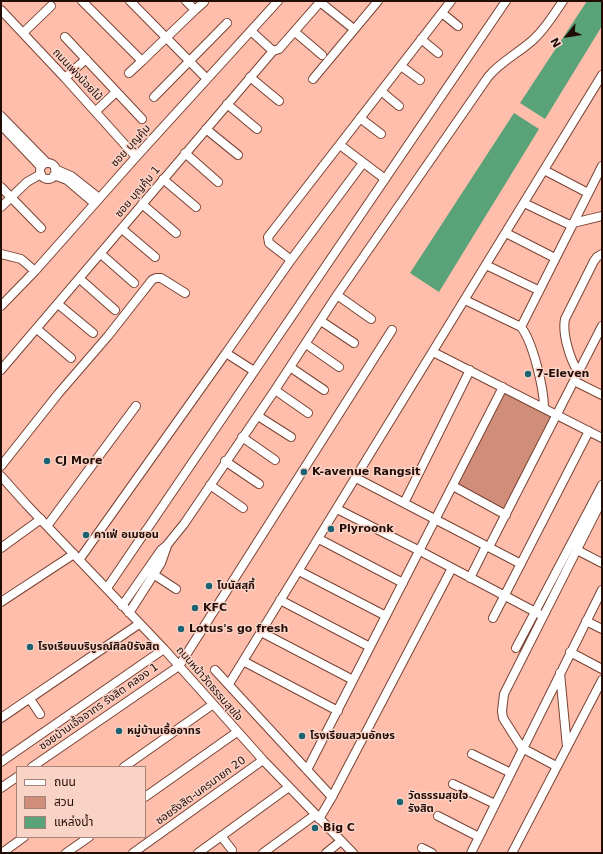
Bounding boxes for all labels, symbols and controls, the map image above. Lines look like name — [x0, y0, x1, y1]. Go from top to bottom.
north arrow — [547, 16, 587, 56]
text: N — [548, 35, 564, 49]
street label: ถนนเพ่งน้อยไม้ — [50, 46, 104, 104]
street label: ซอย บุญคุ้ม — [108, 122, 154, 170]
street label: ซอย บุญคุ้ม 1 — [113, 164, 163, 220]
place label: 7-Eleven — [536, 367, 589, 381]
marker: 7-Eleven — [523, 369, 533, 379]
place label: CJ More — [55, 454, 102, 468]
marker: CJ More — [42, 456, 52, 466]
place label: K-avenue Rangsit — [312, 465, 420, 479]
marker: K-avenue Rangsit — [299, 467, 309, 477]
place label: Plyroonk — [339, 522, 394, 536]
marker: Plyroonk — [326, 524, 336, 534]
place label: คาเฟ่ อเมซอน — [94, 528, 159, 542]
marker: คาเฟ่ อเมซอน — [81, 530, 91, 540]
place label: โบนัสสุกี้ — [217, 579, 255, 593]
marker: โบนัสสุกี้ — [204, 581, 214, 591]
place label: KFC — [203, 601, 227, 615]
marker: KFC — [190, 603, 200, 613]
place label: Lotus's go fresh — [189, 622, 288, 636]
marker: Lotus's go fresh — [176, 624, 186, 634]
place label: โรงเรียนบริบูรณ์ศิลป์รังสิต — [38, 640, 159, 654]
marker: โรงเรียนบริบูรณ์ศิลป์รังสิต — [25, 642, 35, 652]
street label: ถนนหน้าวัดธรรมสุขใจ — [173, 644, 245, 724]
street label: ซอยบ้านเอื้ออาทร รังสิต คลอง 1 — [37, 661, 161, 753]
place label: หมู่บ้านเอื้ออาทร — [127, 724, 201, 738]
marker: หมู่บ้านเอื้ออาทร — [114, 726, 124, 736]
place label: โรงเรียนสวนอักษร — [310, 729, 395, 743]
marker: โรงเรียนสวนอักษร — [297, 731, 307, 741]
street label: ซอยรังสิต-นครนายก 20 — [153, 754, 249, 828]
legend — [16, 766, 146, 838]
text: ถนน — [54, 775, 76, 789]
place label: วัดธรรมสุขใจ รังสิต — [408, 789, 468, 815]
text: สวน — [54, 795, 74, 809]
marker: วัดธรรมสุขใจ รังสิต — [395, 797, 405, 807]
text: แหล่งน้ำ — [54, 815, 93, 829]
place label: Big C — [323, 821, 355, 835]
marker: Big C — [310, 823, 320, 833]

